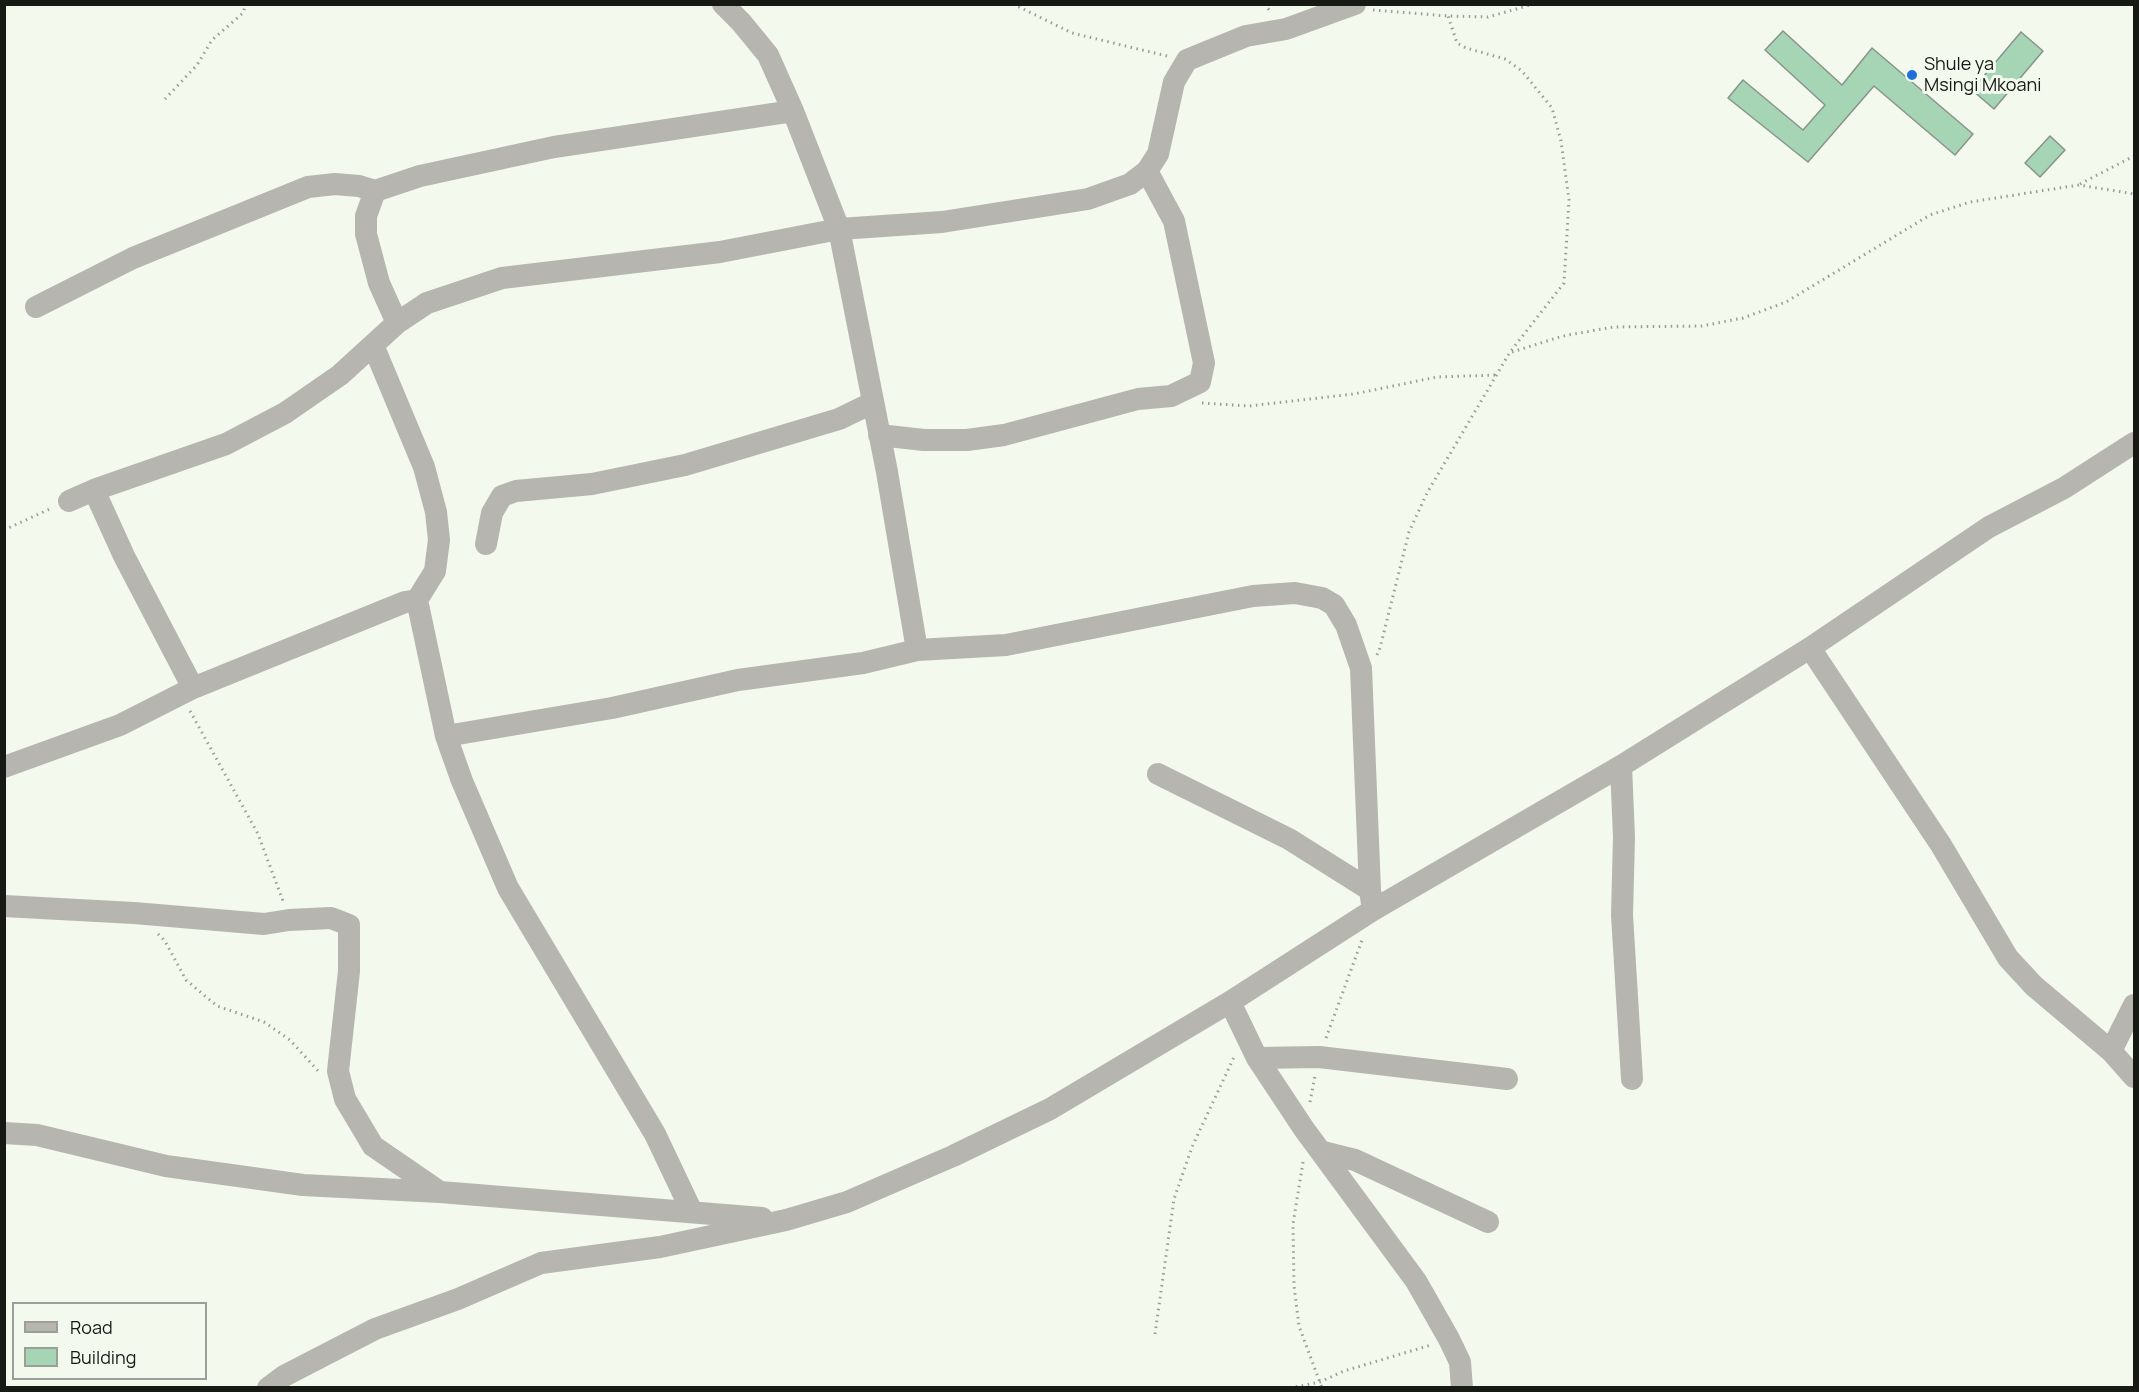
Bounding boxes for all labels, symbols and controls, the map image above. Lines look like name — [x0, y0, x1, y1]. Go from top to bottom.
place label: Shule ya Msingi Mkoani — [1924, 54, 2041, 97]
marker: Shule ya Msingi Mkoani — [1905, 68, 1919, 82]
legend — [12, 1302, 207, 1380]
text: Road — [70, 1315, 113, 1339]
text: Building — [70, 1345, 136, 1369]

